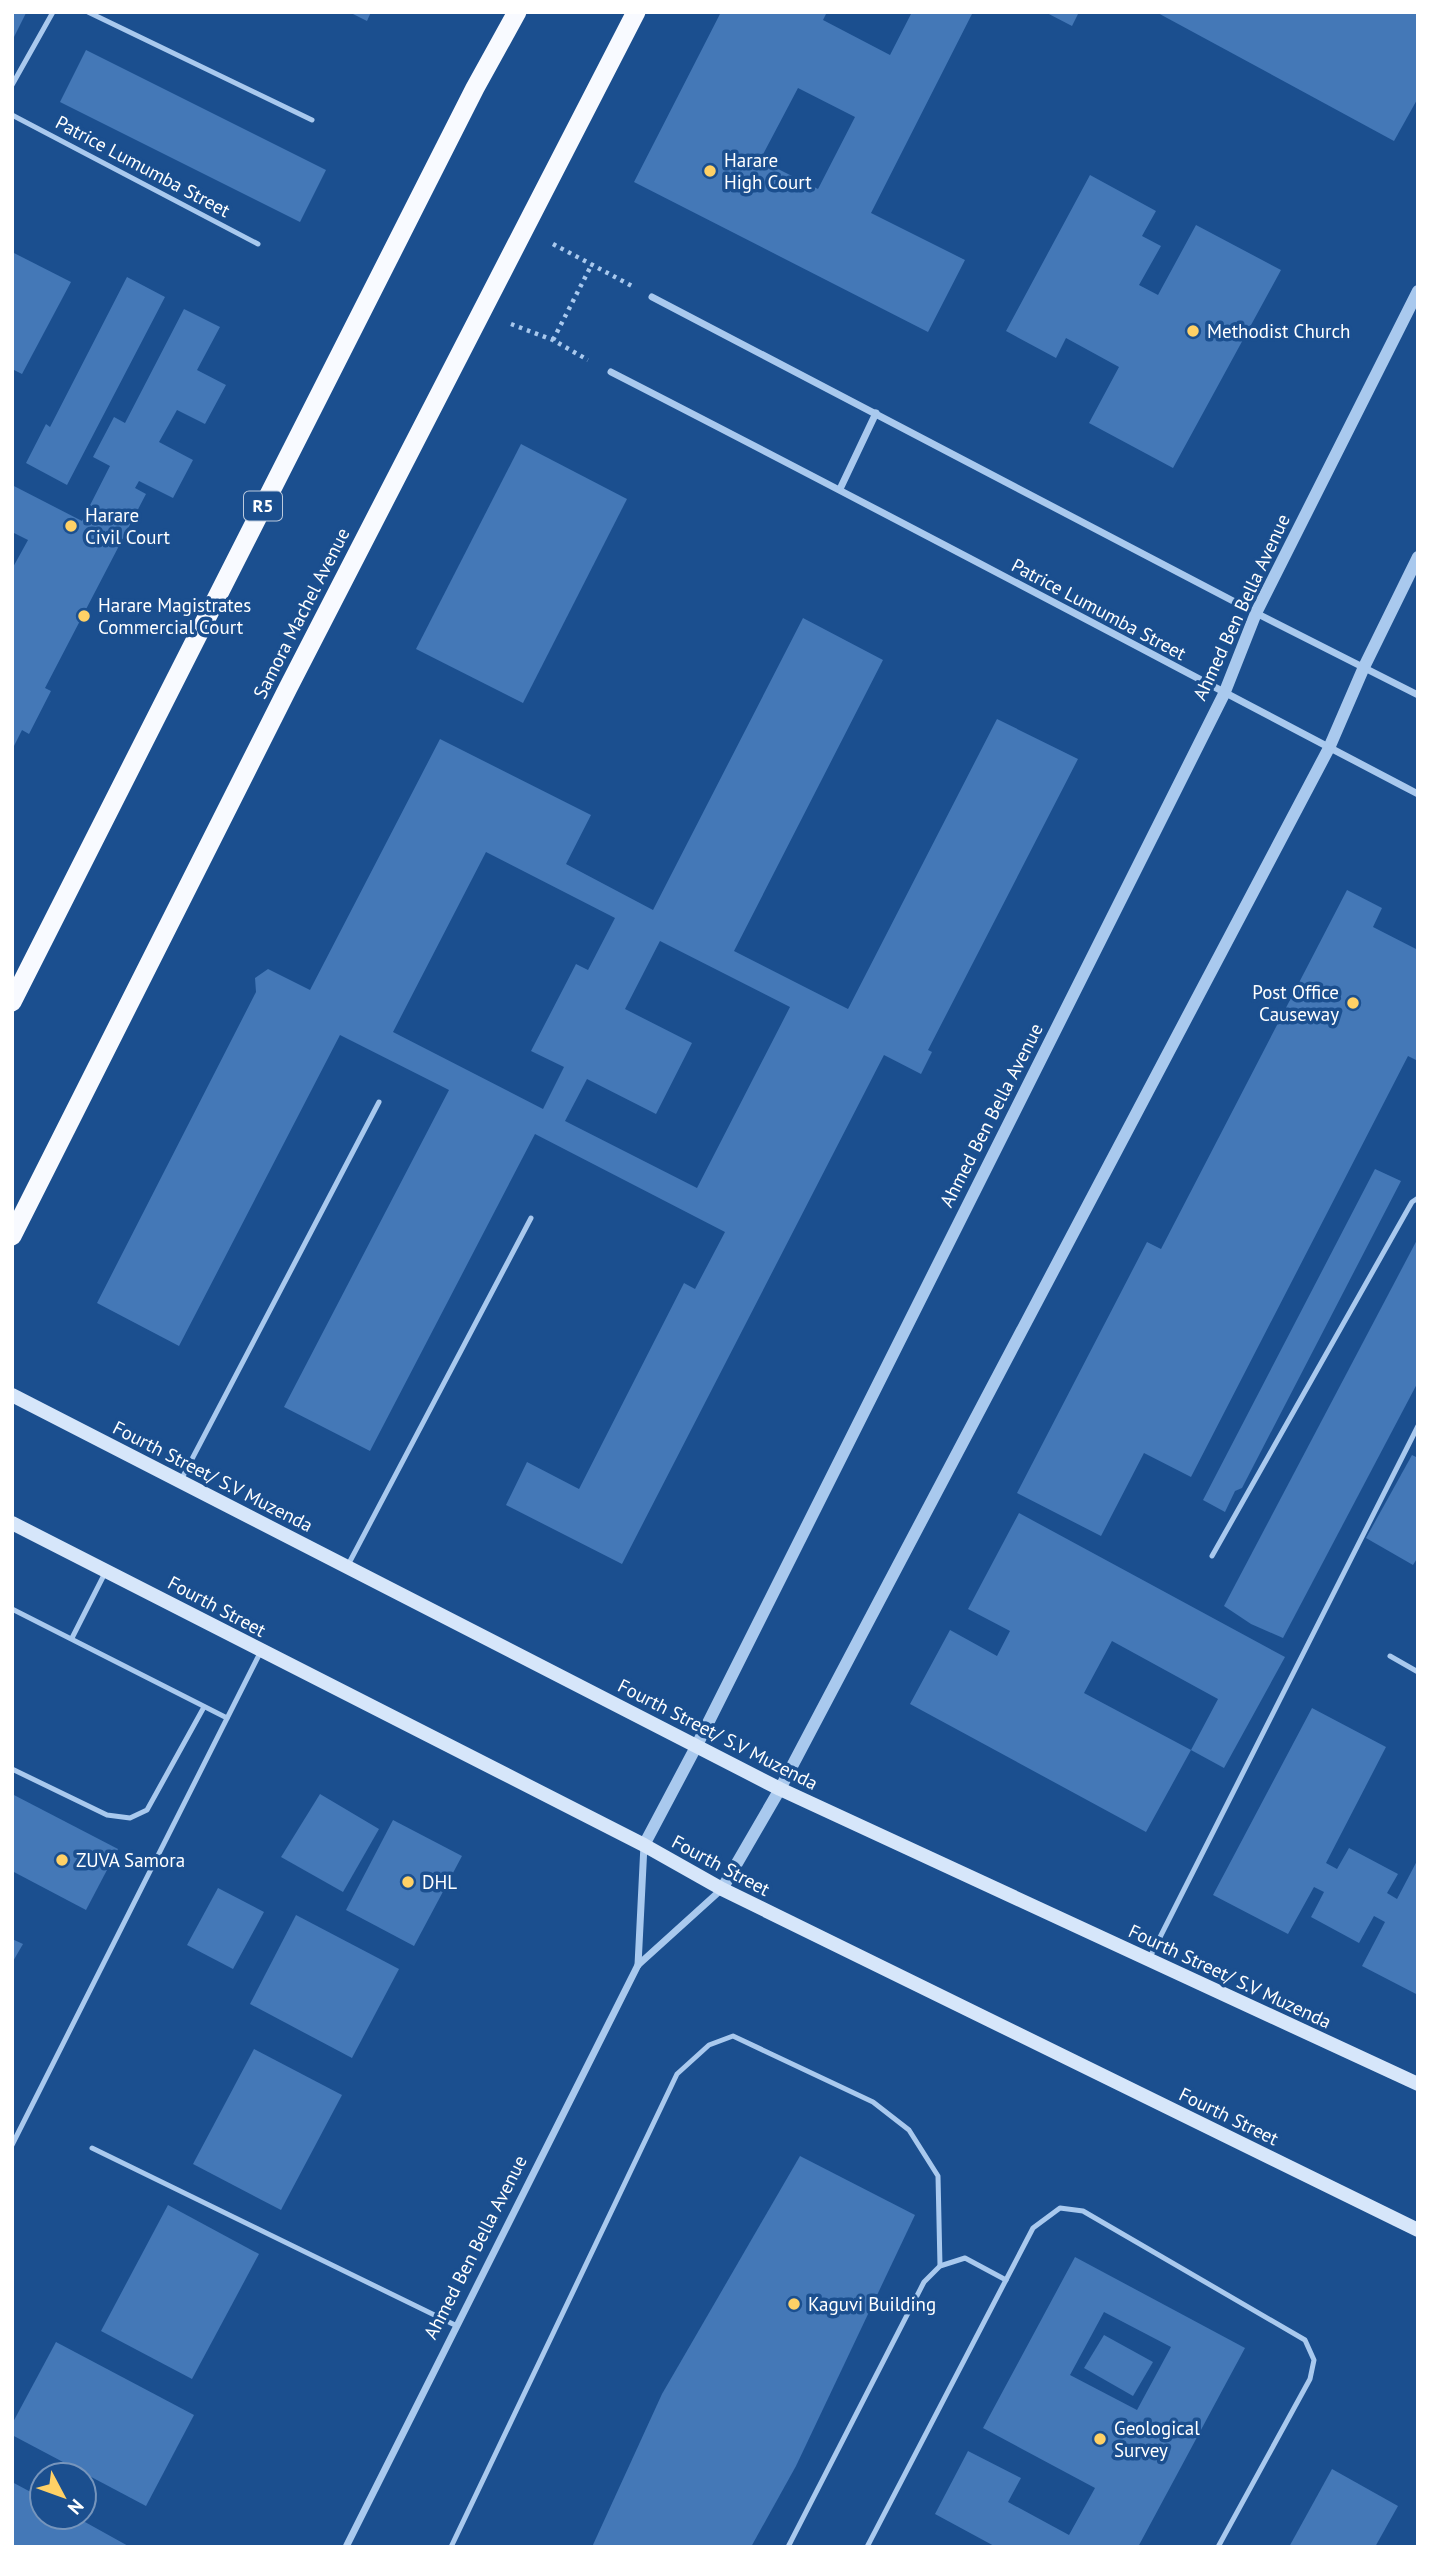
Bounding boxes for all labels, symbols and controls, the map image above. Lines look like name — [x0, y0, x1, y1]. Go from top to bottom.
street label: Patrice Lumumba Street — [52, 110, 235, 222]
place label: Harare High Court — [724, 148, 812, 194]
marker: Harare High Court — [702, 163, 718, 179]
place label: Methodist Church — [1207, 319, 1350, 343]
marker: Methodist Church — [1185, 323, 1201, 339]
road number: R5 — [244, 492, 282, 520]
place label: Harare Civil Court — [85, 503, 170, 549]
street label: Ahmed Ben Bella Avenue — [1187, 510, 1295, 704]
marker: Harare Civil Court — [63, 518, 79, 534]
street label: Samora Machel Avenue — [248, 524, 354, 702]
street label: Patrice Lumumba Street — [1008, 553, 1191, 665]
place label: Harare Magistrates Commercial Court — [98, 593, 251, 639]
marker: Harare Magistrates Commercial Court — [76, 608, 92, 624]
place label: Post Office Causeway — [1252, 980, 1339, 1026]
marker: Post Office Causeway — [1345, 995, 1361, 1011]
street label: Ahmed Ben Bella Avenue — [934, 1019, 1048, 1211]
street label: Fourth Street/ S.V Muzenda — [109, 1415, 317, 1537]
street label: Fourth Street — [164, 1570, 271, 1642]
street label: Fourth Street/ S.V Muzenda — [614, 1673, 822, 1795]
street label: Fourth Street — [668, 1829, 775, 1901]
place label: ZUVA Samora — [76, 1848, 185, 1872]
marker: ZUVA Samora — [54, 1852, 70, 1868]
place label: DHL — [422, 1870, 457, 1894]
marker: DHL — [400, 1874, 416, 1890]
street label: Fourth Street/ S.V Muzenda — [1125, 1918, 1335, 2034]
street label: Fourth Street — [1175, 2082, 1283, 2151]
street label: Ahmed Ben Bella Avenue — [418, 2151, 532, 2343]
place label: Kaguvi Building — [808, 2292, 936, 2316]
marker: Kaguvi Building — [786, 2296, 802, 2312]
place label: Geological Survey — [1114, 2416, 1200, 2462]
marker: Geological Survey — [1092, 2431, 1108, 2447]
north arrow — [28, 2461, 98, 2531]
text: N — [63, 2495, 89, 2520]

